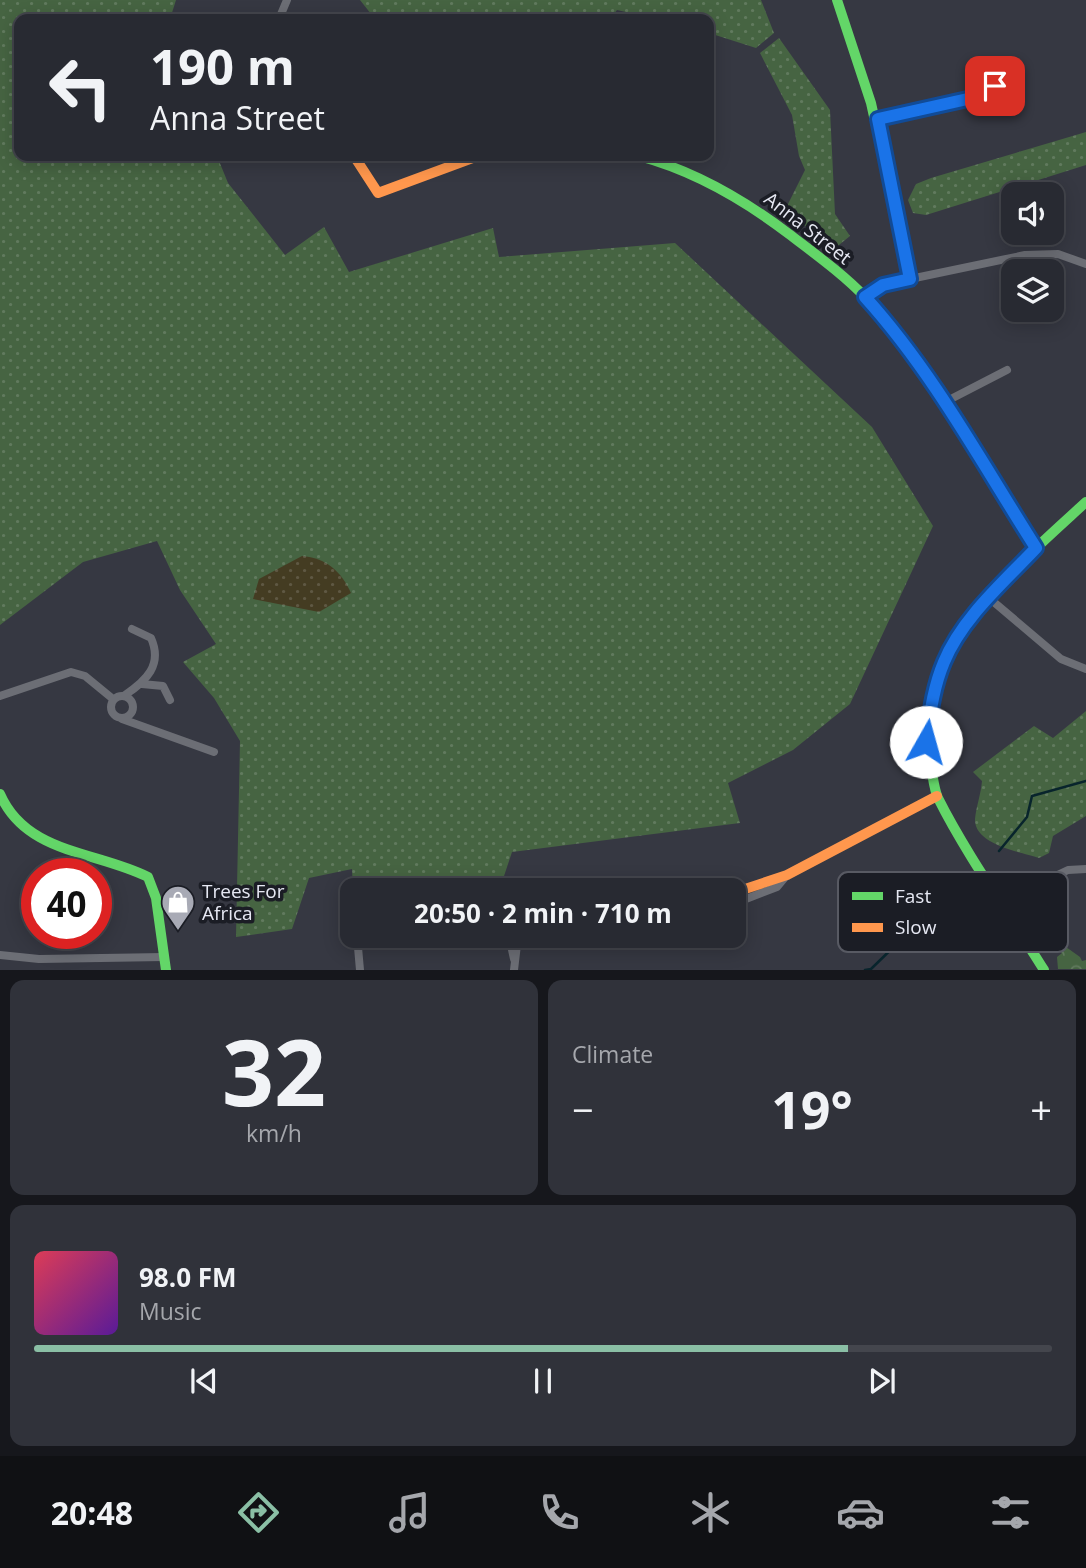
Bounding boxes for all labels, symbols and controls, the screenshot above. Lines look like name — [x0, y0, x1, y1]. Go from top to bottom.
text: 190 m — [150, 33, 295, 99]
icon: left — [35, 42, 126, 133]
pin — [965, 56, 1025, 116]
icon: arrive — [976, 67, 1014, 105]
text: Anna Street — [150, 96, 325, 139]
map controls — [1001, 182, 1064, 322]
button: sound — [1001, 182, 1064, 245]
street label: Anna Street — [759, 186, 857, 270]
button: layers — [1001, 259, 1064, 322]
position arrow — [889, 705, 963, 779]
speed limit sign: 40 — [21, 858, 112, 949]
legend — [838, 872, 1068, 952]
place label: Trees For Africa — [202, 878, 285, 926]
shop icon: Trees For Africa — [159, 883, 197, 932]
text: Fast — [895, 883, 931, 909]
text: 20:50 · 2 min · 710 m — [414, 895, 672, 931]
text: Slow — [895, 914, 937, 940]
text: 32 — [222, 1009, 326, 1133]
text: Climate — [572, 1038, 653, 1070]
text: 19° — [771, 1073, 853, 1144]
text: − — [572, 1083, 594, 1135]
text: + — [1030, 1083, 1052, 1135]
text: km/h — [246, 1117, 302, 1149]
text: 98.0 FM — [139, 1259, 237, 1295]
text: Music — [139, 1295, 202, 1327]
icon: previous — [185, 1362, 223, 1400]
icon: pause — [524, 1362, 562, 1400]
icon: next — [863, 1362, 901, 1400]
icon: directions — [234, 1488, 283, 1537]
icon: music — [385, 1488, 434, 1537]
icon: phone — [535, 1488, 584, 1537]
icon: climate — [686, 1488, 735, 1537]
icon: car — [836, 1488, 885, 1537]
icon: filters — [986, 1488, 1035, 1537]
text: 20:48 — [51, 1491, 133, 1534]

